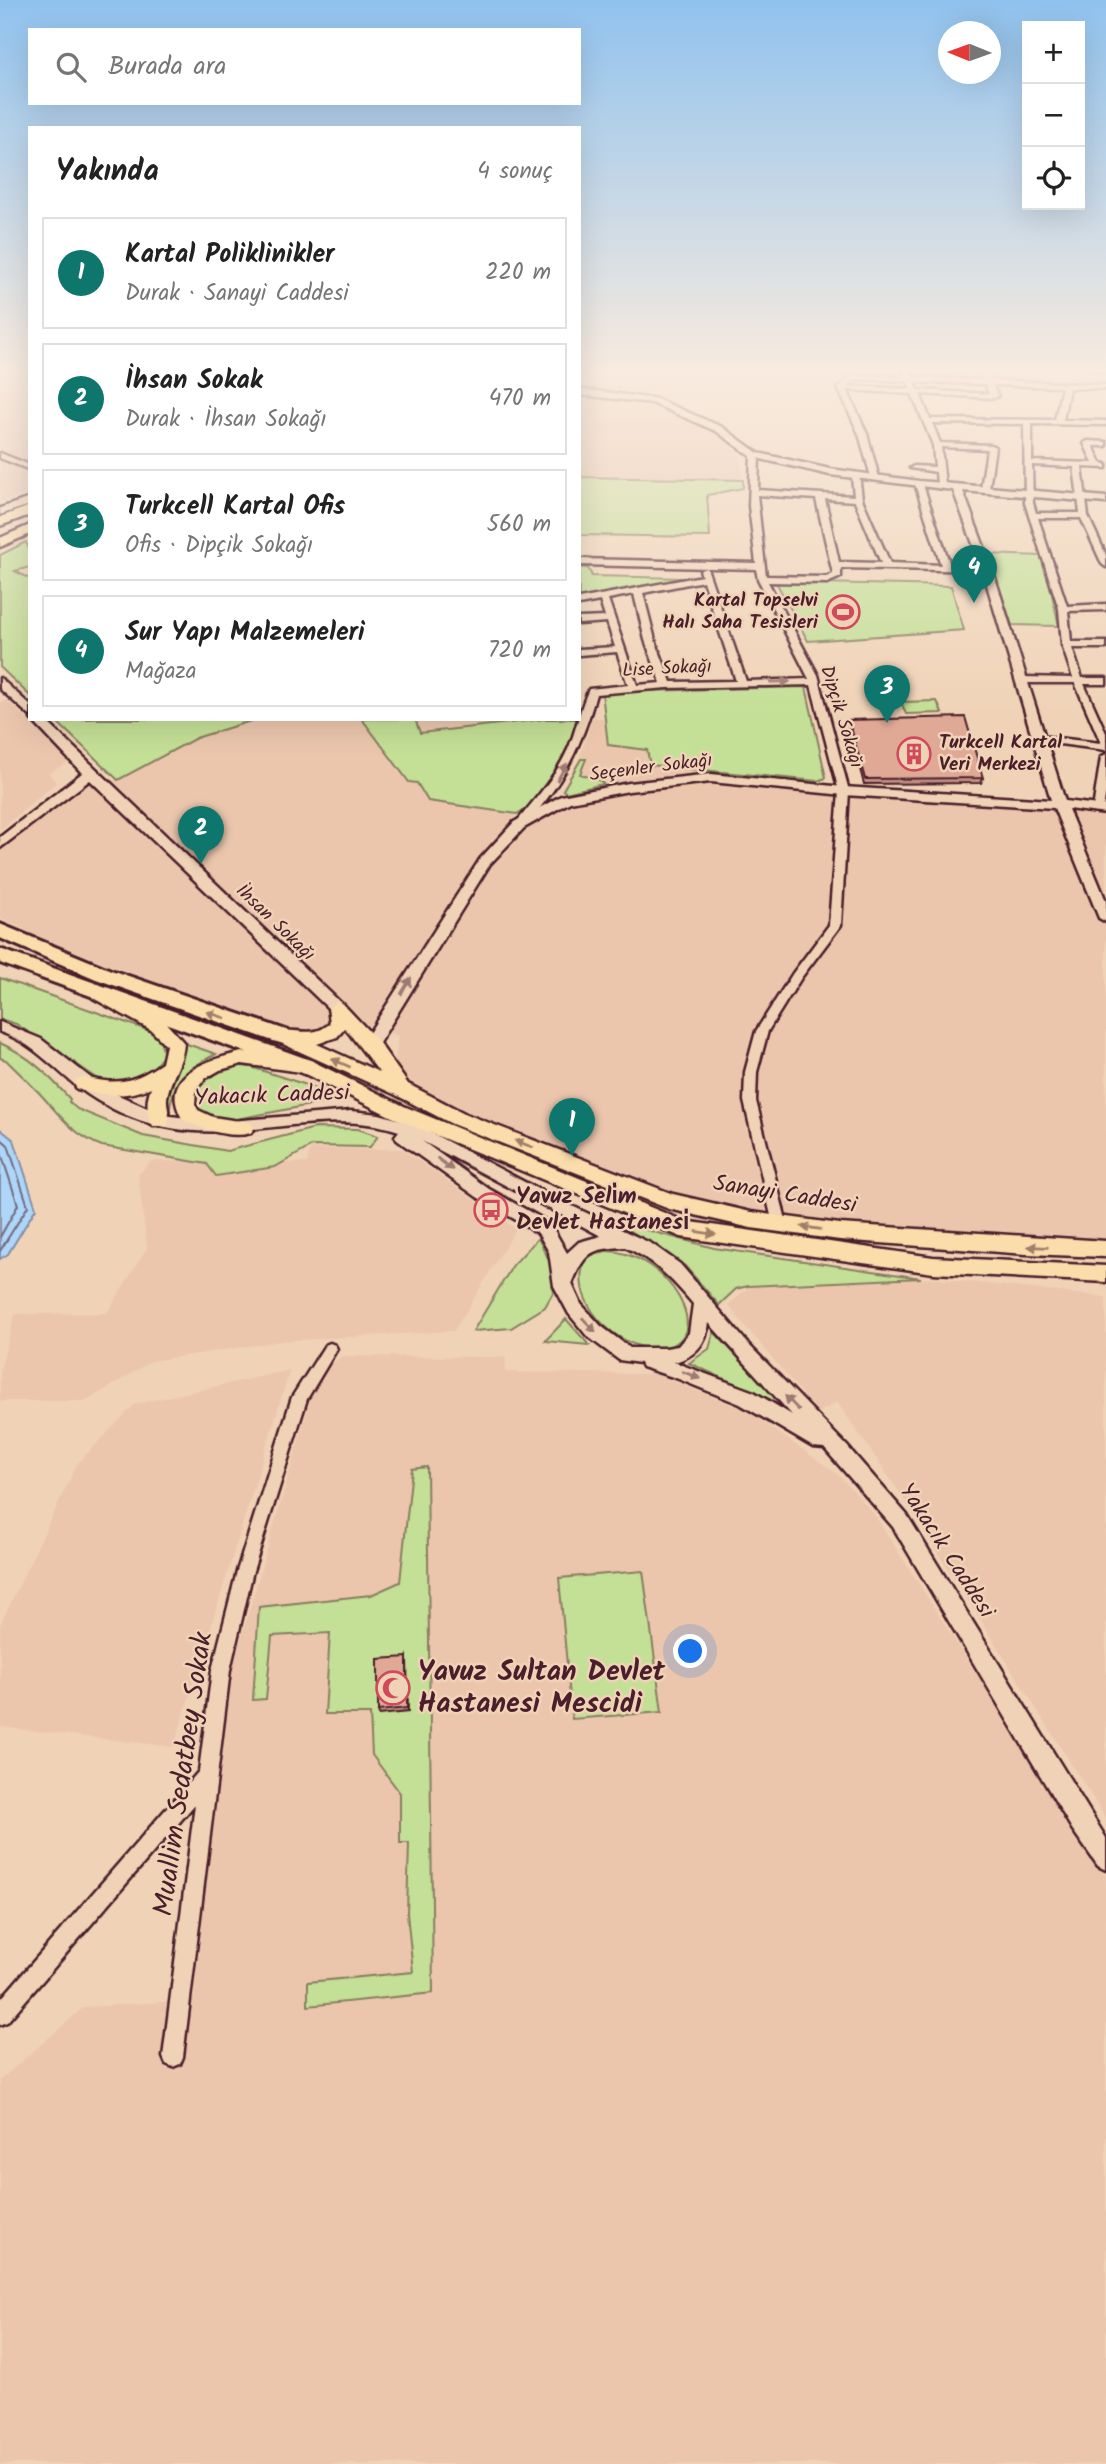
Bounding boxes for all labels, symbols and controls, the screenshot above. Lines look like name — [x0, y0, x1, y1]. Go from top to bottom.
north arrow — [938, 21, 1001, 84]
map controls — [1022, 21, 1085, 210]
button: + — [1022, 21, 1085, 84]
search box — [28, 28, 581, 105]
text: Burada ara — [108, 46, 226, 88]
icon: search — [52, 48, 90, 86]
button: − — [1022, 84, 1085, 147]
button: locate — [1022, 147, 1085, 210]
text: Yakında — [56, 148, 159, 196]
text: 4 sonuç — [477, 154, 553, 190]
text: Kartal Poliklinikler — [125, 234, 335, 276]
text: 1 — [78, 255, 84, 291]
text: 220 m — [485, 255, 551, 291]
text: Durak · Sanayi Caddesi — [125, 276, 349, 312]
text: İhsan Sokak — [125, 360, 263, 402]
text: 2 — [74, 381, 88, 417]
text: 470 m — [489, 381, 551, 417]
text: Durak · İhsan Sokağı — [125, 402, 327, 438]
text: Turkcell Kartal Ofis — [125, 486, 345, 528]
text: 3 — [75, 507, 87, 543]
text: 560 m — [487, 507, 551, 543]
text: Ofis · Dipçik Sokağı — [125, 528, 313, 564]
pin: 4 — [951, 545, 997, 603]
place label: Kartal Topselvi Halı Saha Tesisleri — [662, 586, 819, 638]
sports icon: Kartal Topselvi Halı Saha Tesisleri — [824, 593, 862, 631]
text: Sur Yapı Malzemeleri — [125, 612, 365, 654]
text: 4 — [75, 633, 87, 669]
text: 720 m — [488, 633, 551, 669]
street label: Lise Sokağı — [621, 652, 713, 686]
text: Mağaza — [125, 654, 196, 690]
street label: Dipçik Sokağı — [811, 662, 871, 772]
pin: 3 — [864, 665, 910, 723]
one-way arrow — [770, 677, 792, 688]
place label: Turkcell Kartal Veri Merkezi — [939, 728, 1063, 780]
building icon: Turkcell Kartal Veri Merkezi — [895, 735, 933, 773]
street label: Seçenler Sokağı — [588, 746, 714, 790]
one-way arrow — [556, 763, 568, 782]
pin: 2 — [178, 806, 224, 864]
street label: İhsan Sokağı — [228, 877, 322, 969]
one-way arrow — [399, 976, 412, 996]
one-way arrow — [206, 1009, 227, 1020]
one-way arrow — [331, 1057, 351, 1069]
street label: Yakacık Caddesi — [194, 1075, 352, 1117]
pin: 1 — [549, 1098, 595, 1156]
one-way arrow — [513, 1138, 534, 1149]
one-way arrow — [436, 1157, 454, 1171]
street label: Sanayi Caddesi — [711, 1166, 861, 1224]
place label: Yavuz Seli̇m Devlet Hastanesi̇ — [516, 1179, 689, 1241]
bus stop icon: Yavuz Seli̇m Devlet Hastanesi̇ — [472, 1191, 510, 1229]
one-way arrow — [800, 1223, 822, 1234]
one-way arrow — [695, 1228, 717, 1239]
one-way arrow — [1027, 1241, 1049, 1252]
one-way arrow — [581, 1316, 597, 1334]
one-way arrow — [681, 1370, 702, 1381]
one-way arrow — [784, 1394, 801, 1411]
street label: Yakacık Caddesi — [889, 1476, 1004, 1627]
street label: Muallim Sedatbey Sokak — [142, 1628, 226, 1919]
your location — [673, 1634, 707, 1668]
place label: Yavuz Sultan Devlet Hastanesi Mescidi — [418, 1650, 666, 1727]
mosque icon: Yavuz Sultan Devlet Hastanesi Mescidi — [374, 1669, 412, 1707]

